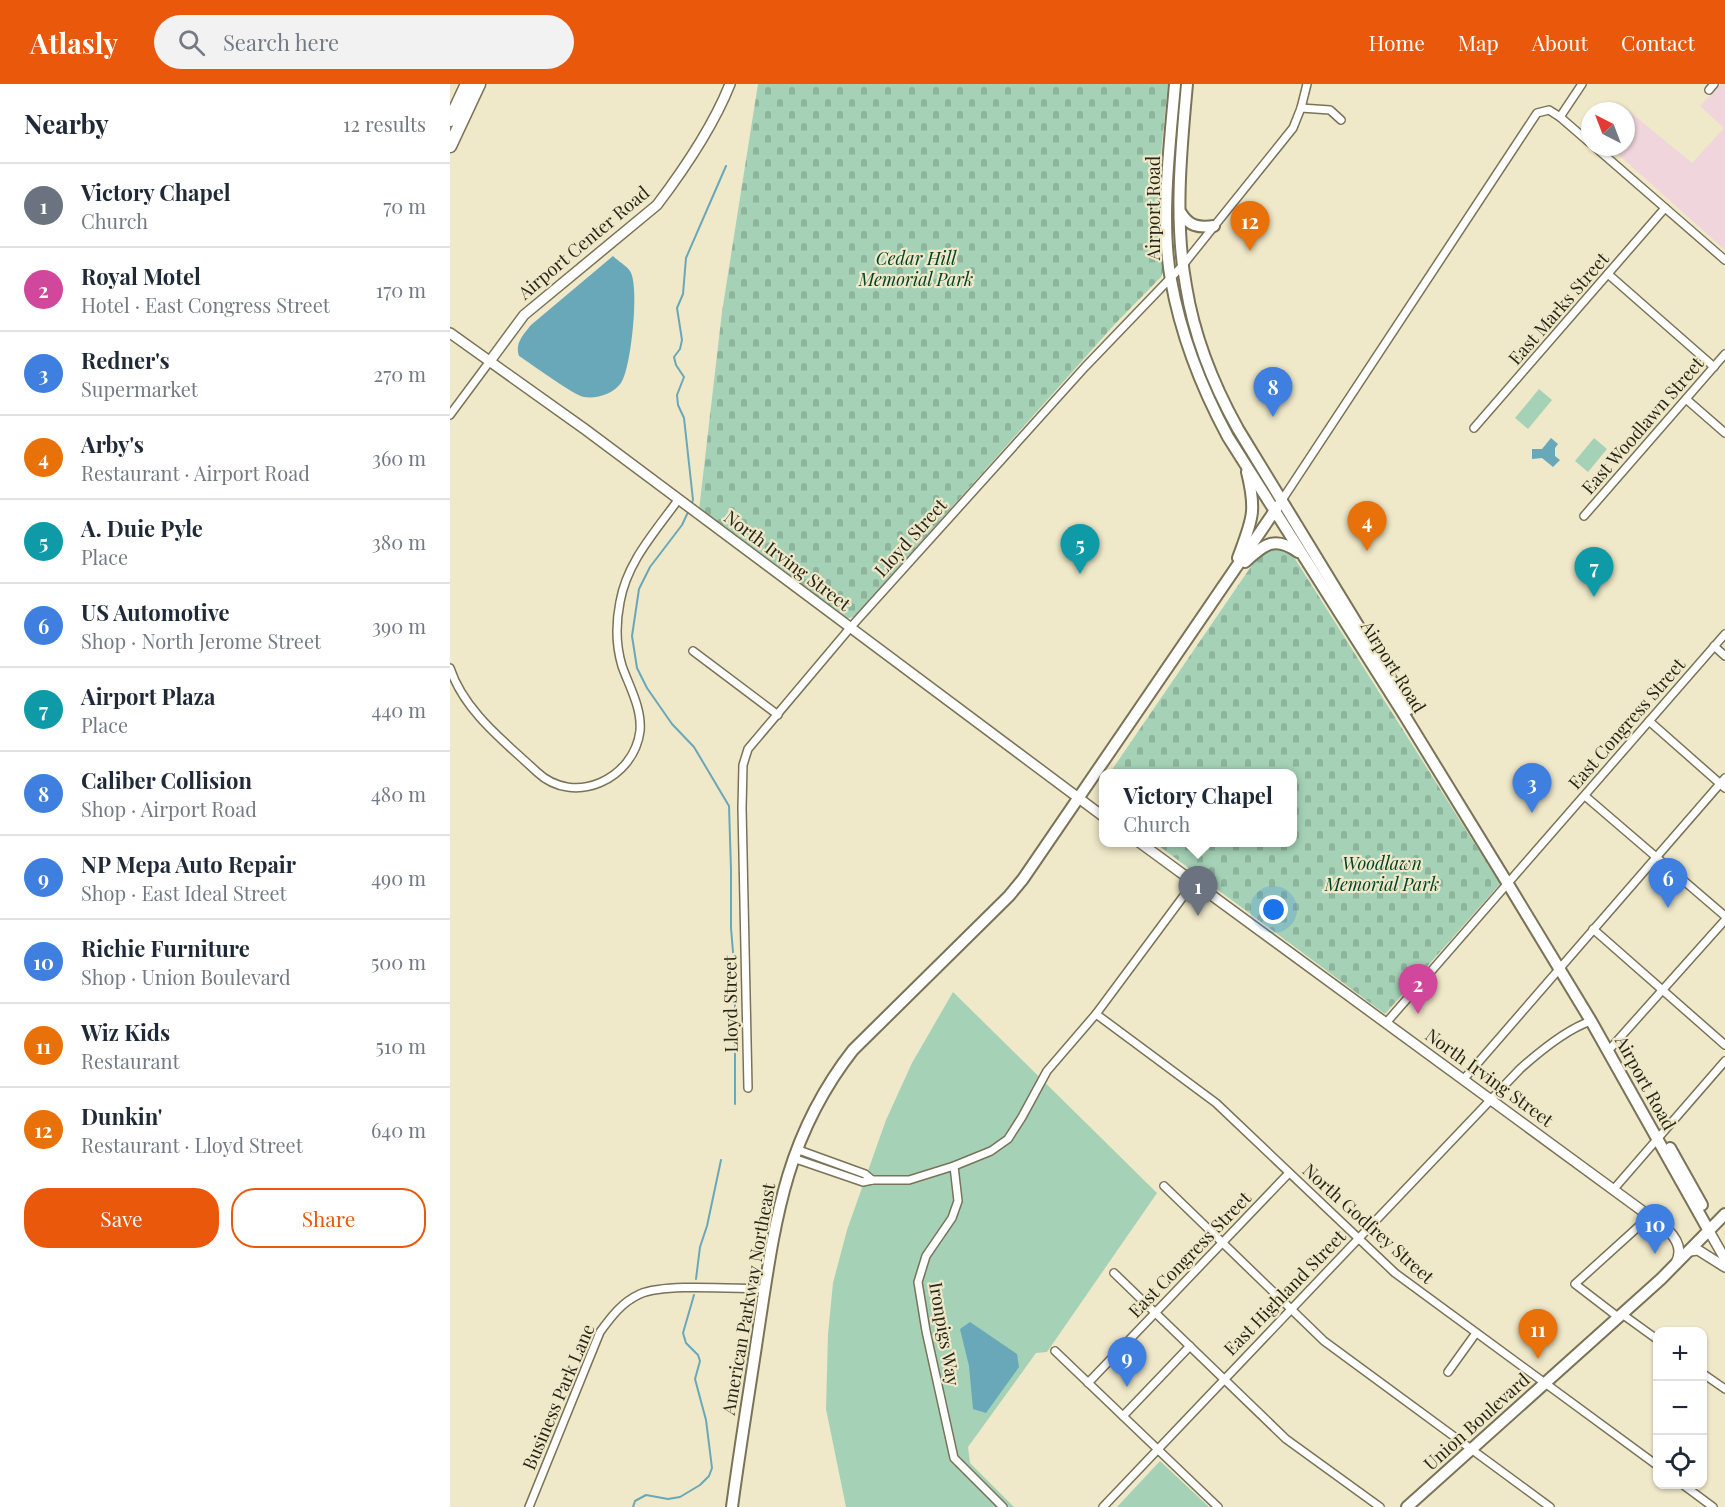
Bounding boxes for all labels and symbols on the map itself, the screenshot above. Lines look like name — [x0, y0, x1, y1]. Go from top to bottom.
north arrow — [1581, 102, 1635, 156]
street label: Airport Road — [1141, 155, 1165, 261]
street label: Airport Center Road — [512, 180, 654, 305]
pin: 12 — [1230, 202, 1270, 251]
park label: Cedar Hill Memorial Park — [858, 246, 973, 291]
street label: East Marks Street — [1503, 247, 1614, 370]
street label: East Woodlawn Street — [1576, 351, 1709, 499]
pin: 8 — [1254, 368, 1292, 417]
street label: Lloyd Street — [869, 493, 952, 582]
pin: 4 — [1348, 502, 1386, 551]
street label: North Irving Street — [719, 505, 856, 616]
pin: 5 — [1060, 524, 1100, 574]
pin: 7 — [1574, 548, 1614, 597]
street label: Airport Road — [1355, 615, 1432, 718]
street label: East Congress Street — [1563, 652, 1690, 794]
pin: 3 — [1512, 764, 1552, 813]
park label: Woodlawn Memorial Park — [1324, 851, 1439, 896]
pin: 6 — [1648, 858, 1688, 908]
pin: 1 — [1178, 866, 1218, 916]
your location — [1259, 895, 1288, 924]
street label: Lloyd Street — [717, 954, 743, 1053]
pin: 2 — [1398, 964, 1438, 1014]
street label: North Irving Street — [1421, 1023, 1559, 1132]
street label: Airport Road — [1610, 1030, 1682, 1134]
street label: North Godfrey Street — [1298, 1158, 1440, 1289]
street label: American Parkway Northeast — [716, 1180, 780, 1418]
street label: East Congress Street — [1123, 1186, 1256, 1323]
pin: 10 — [1636, 1204, 1674, 1254]
street label: East Highland Street — [1218, 1224, 1351, 1360]
street label: Ironpigs Way — [924, 1280, 966, 1387]
pin: 11 — [1518, 1310, 1558, 1359]
street label: Business Park Lane — [517, 1320, 600, 1473]
pin: 9 — [1108, 1338, 1146, 1387]
street label: Union Boulevard — [1418, 1367, 1535, 1475]

